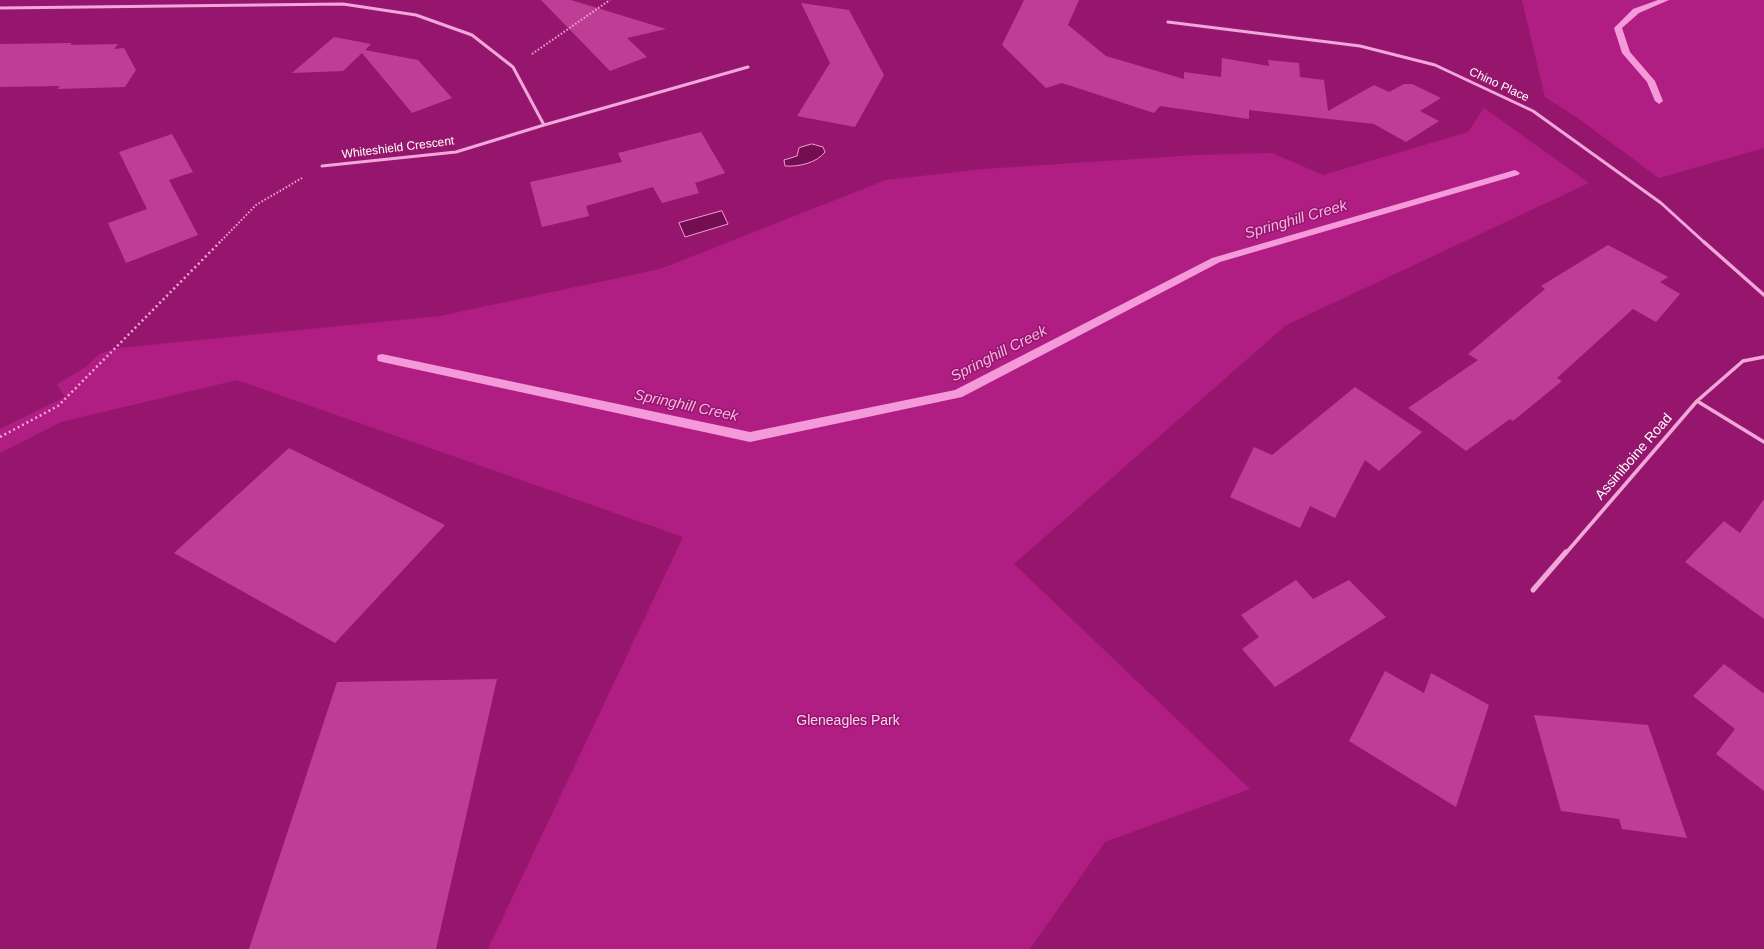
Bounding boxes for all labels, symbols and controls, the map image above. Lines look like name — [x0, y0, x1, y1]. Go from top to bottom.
street label: Chino Place — [1467, 65, 1531, 105]
street label: Whiteshield Crescent — [341, 134, 455, 162]
water label: Springhill Creek — [1243, 197, 1349, 243]
water label: Springhill Creek — [948, 322, 1050, 386]
water label: Springhill Creek — [632, 386, 740, 426]
street label: Assiniboine Road — [1592, 410, 1676, 504]
park label: Gleneagles Park — [796, 713, 900, 729]

